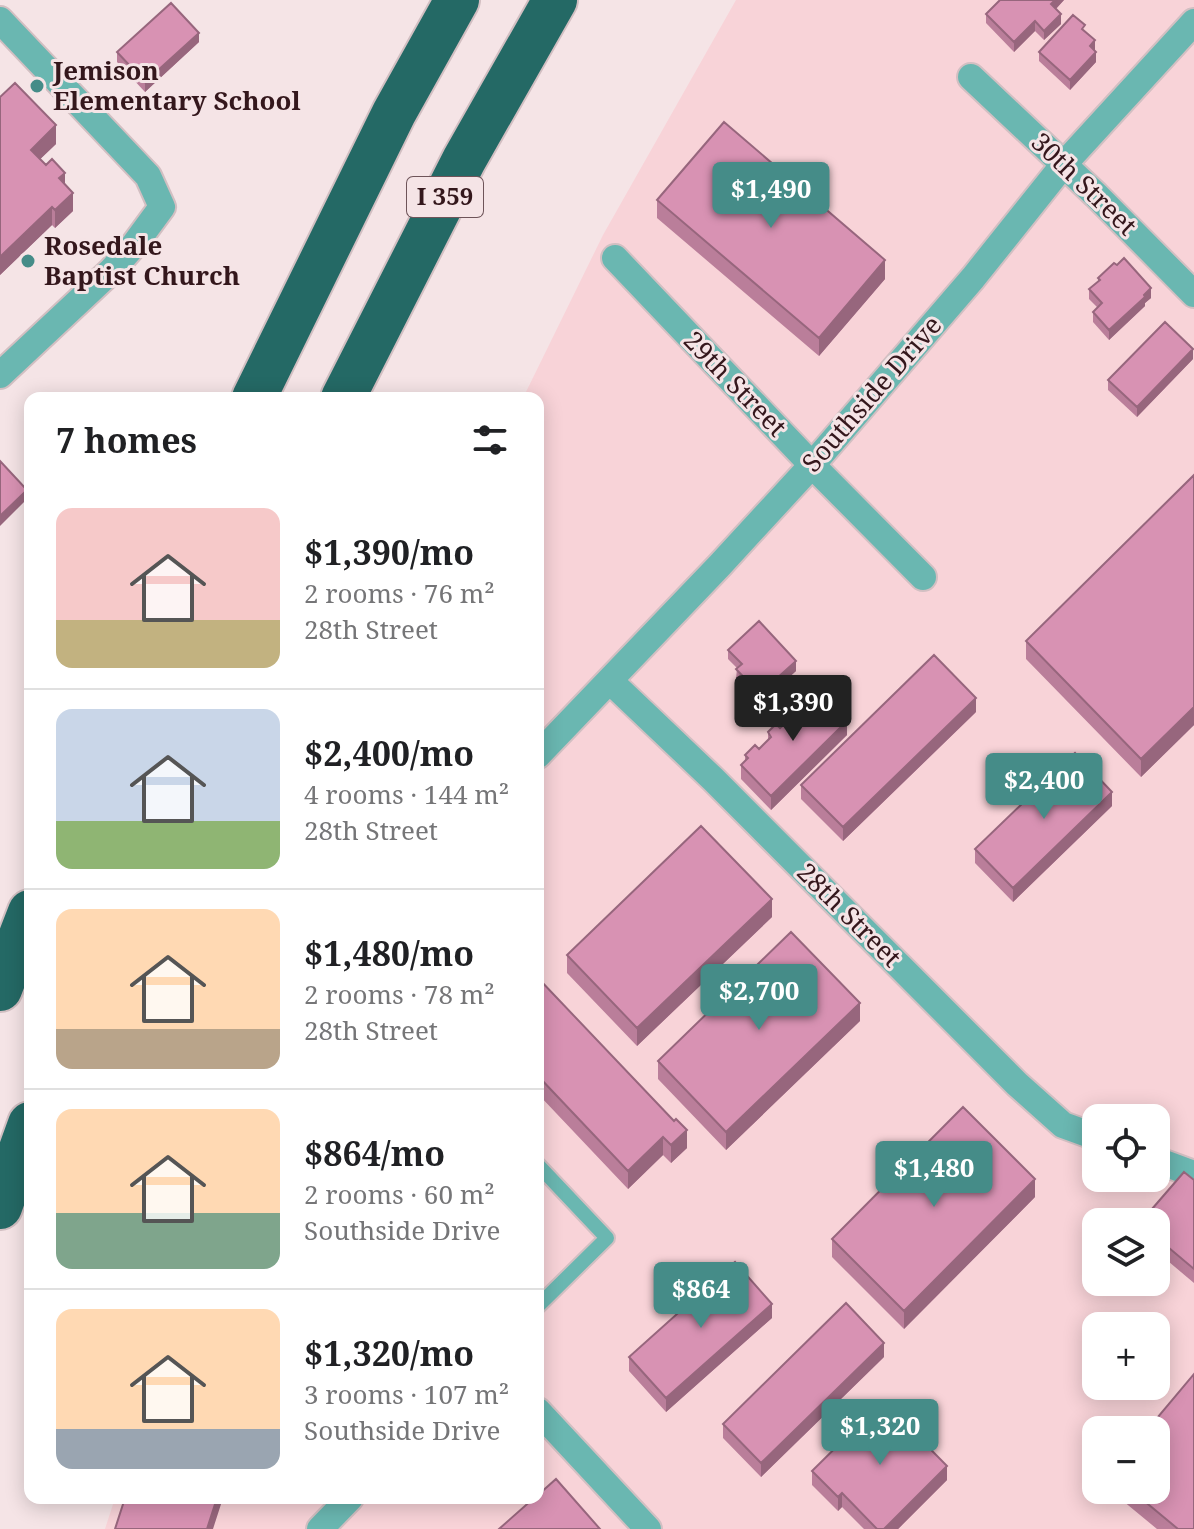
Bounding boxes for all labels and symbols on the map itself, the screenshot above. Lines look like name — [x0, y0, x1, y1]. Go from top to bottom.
place label: Jemison Elementary School — [52, 52, 301, 118]
marker: Jemison Elementary School — [28, 77, 46, 95]
street label: 30th Street — [1024, 124, 1145, 243]
pin: $1,490 — [706, 162, 836, 230]
road number: I 359 — [407, 177, 483, 217]
place label: Rosedale Baptist Church — [44, 227, 240, 293]
marker: Rosedale Baptist Church — [19, 252, 37, 270]
street label: Southside Drive — [793, 307, 949, 479]
street label: 29th Street — [676, 323, 795, 444]
pin: $1,390 — [728, 675, 858, 743]
pin: $2,400 — [979, 753, 1109, 821]
street label: 28th Street — [790, 854, 910, 974]
pin: $2,700 — [694, 964, 824, 1032]
pin: $1,480 — [869, 1141, 999, 1209]
pin: $864 — [654, 1262, 748, 1330]
pin: $1,320 — [815, 1399, 945, 1467]

